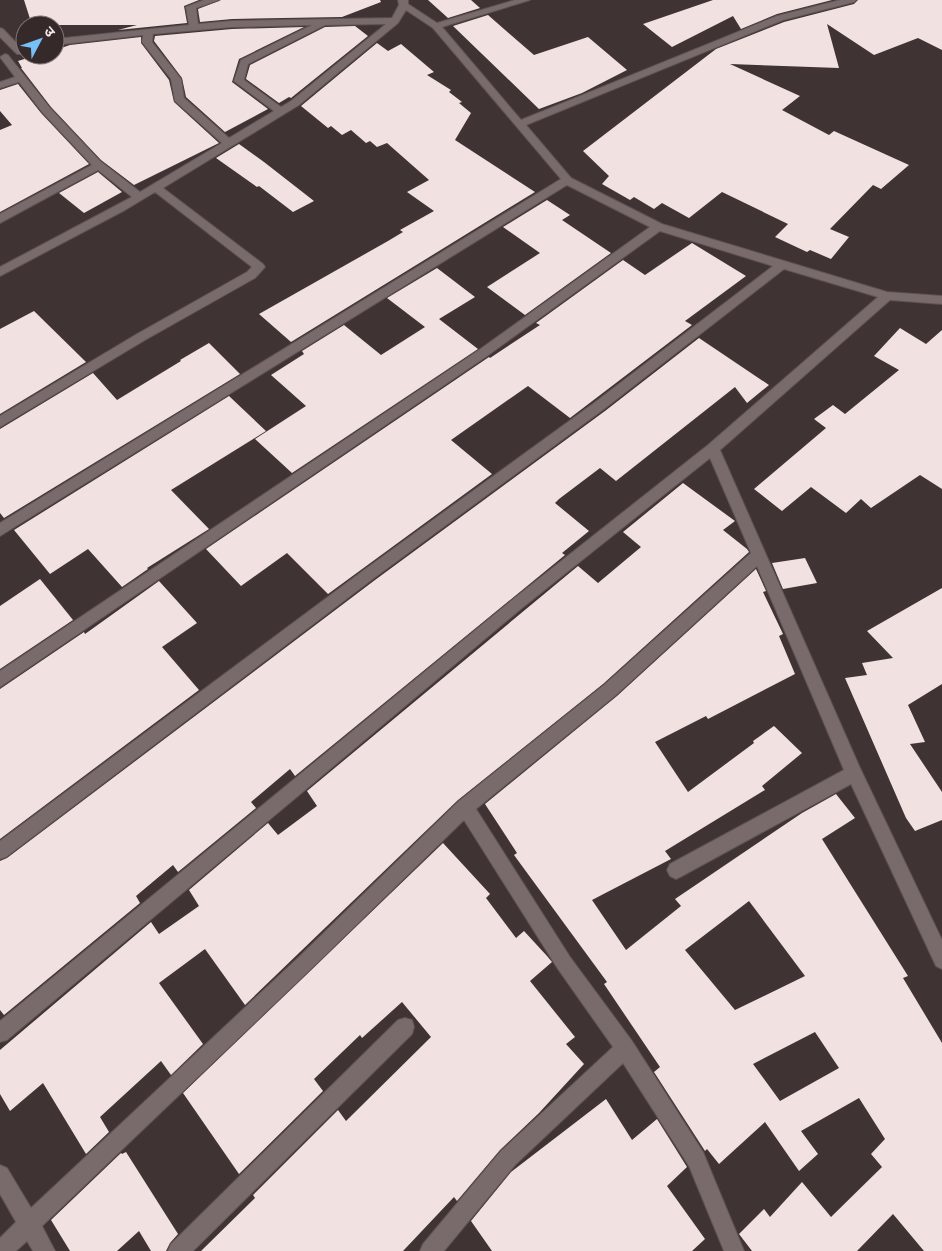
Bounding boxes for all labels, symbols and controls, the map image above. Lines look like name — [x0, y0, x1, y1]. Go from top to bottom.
north arrow — [15, 15, 65, 65]
text: उ — [41, 23, 59, 40]

